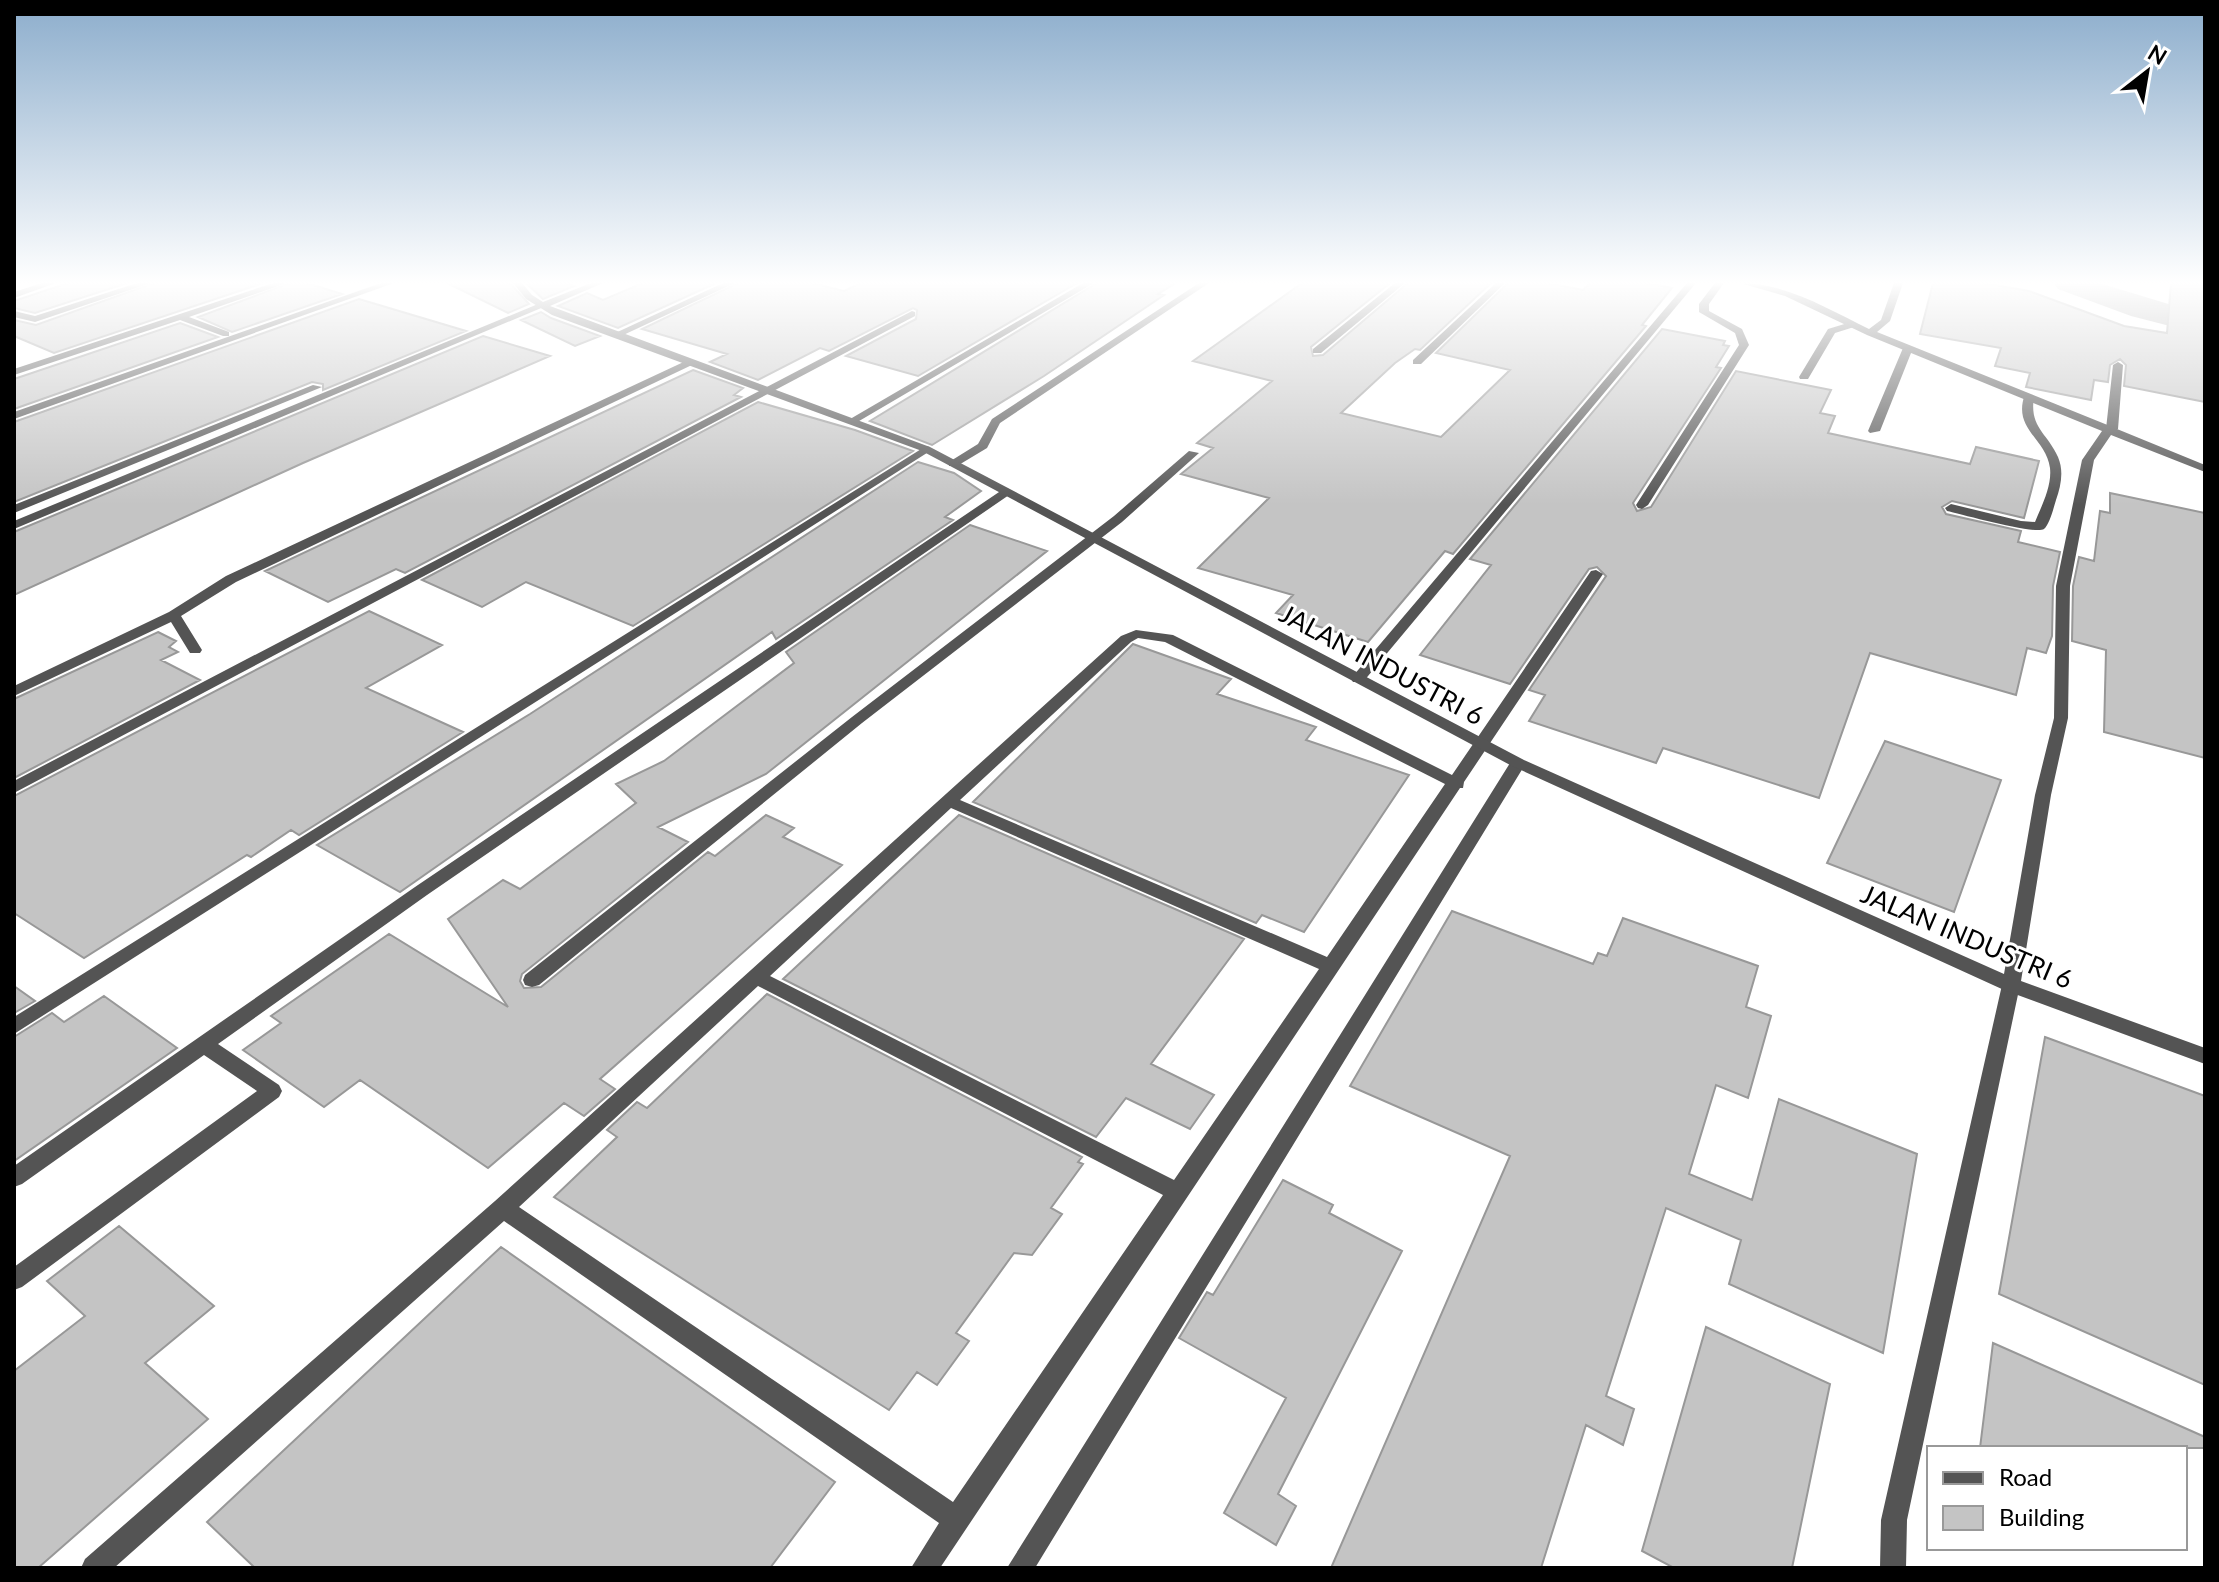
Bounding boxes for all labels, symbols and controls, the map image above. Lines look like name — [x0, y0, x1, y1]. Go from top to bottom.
north arrow — [2107, 32, 2187, 112]
text: N — [2143, 38, 2172, 70]
street label: JALAN INDUSTRI 6 — [1274, 597, 1490, 731]
street label: JALAN INDUSTRI 6 — [1856, 877, 2078, 995]
legend — [1927, 1446, 2187, 1550]
text: Road — [1999, 1462, 2052, 1491]
text: Building — [1999, 1502, 2084, 1531]

